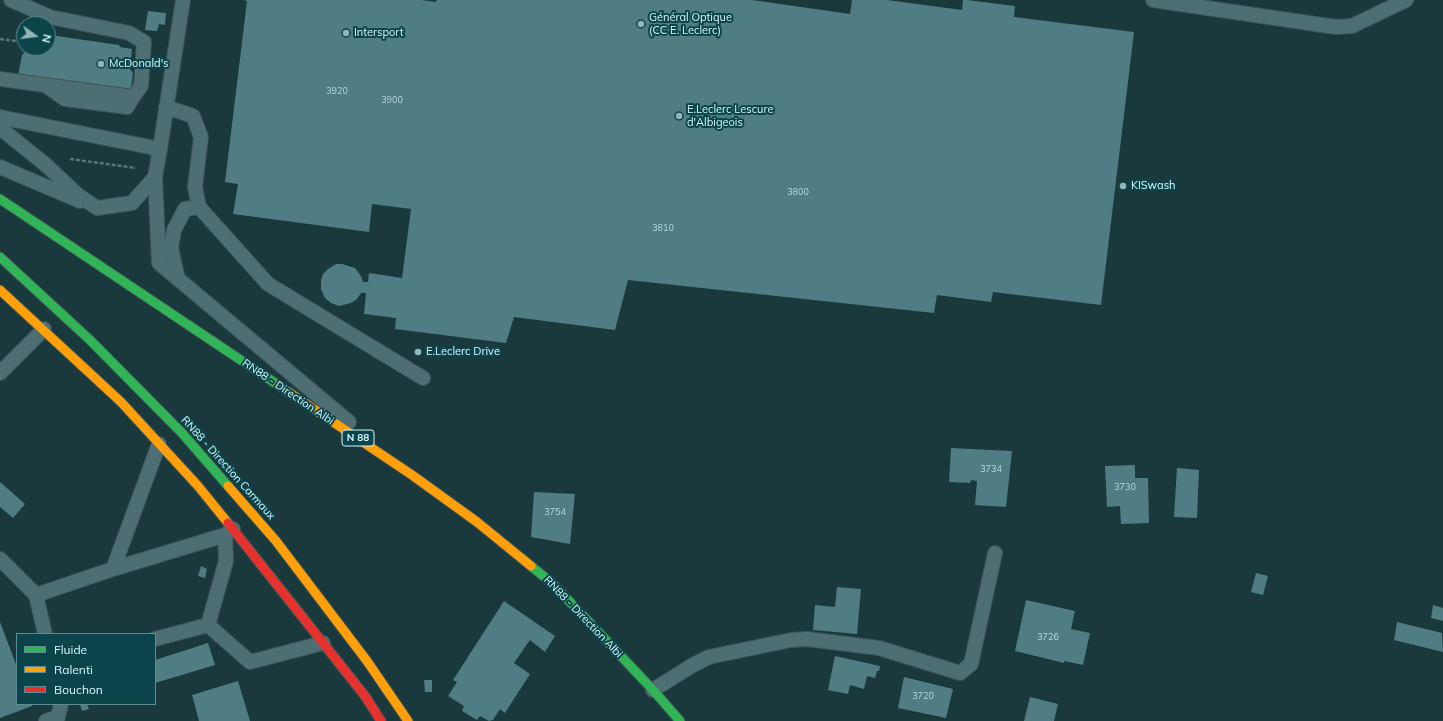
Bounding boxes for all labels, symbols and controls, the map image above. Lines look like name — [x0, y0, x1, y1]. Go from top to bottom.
place label: Général Optique (CC E. Leclerc) — [649, 11, 732, 37]
north arrow — [16, 16, 56, 56]
marker: Général Optique (CC E. Leclerc) — [636, 19, 646, 29]
place label: Intersport — [354, 26, 403, 40]
marker: Intersport — [341, 28, 351, 38]
text: N — [39, 33, 54, 44]
place label: McDonald's — [109, 57, 169, 71]
marker: McDonald's — [96, 59, 106, 69]
house number: 3920 — [326, 86, 348, 96]
house number: 3900 — [381, 95, 403, 105]
place label: E.Leclerc Lescure d'Albigeois — [687, 103, 773, 129]
marker: E.Leclerc Lescure d'Albigeois — [674, 111, 684, 121]
place label: KISwash — [1131, 179, 1176, 193]
marker: KISwash — [1118, 181, 1128, 191]
house number: 3800 — [787, 187, 809, 197]
house number: 3810 — [652, 223, 674, 233]
place label: E.Leclerc Drive — [426, 345, 500, 359]
marker: E.Leclerc Drive — [413, 347, 423, 357]
street label: RN88 - Direction Albi — [240, 356, 336, 428]
street label: RN88 - Direction Carmaux — [178, 414, 278, 522]
road number: N 88 — [342, 430, 374, 446]
house number: 3734 — [980, 464, 1002, 474]
house number: 3730 — [1114, 482, 1136, 492]
house number: 3754 — [544, 507, 566, 517]
street label: RN88 - Direction Albi — [541, 574, 625, 660]
house number: 3726 — [1037, 632, 1059, 642]
legend — [16, 633, 156, 705]
text: Fluide — [54, 642, 87, 657]
text: Ralenti — [54, 662, 93, 677]
text: Bouchon — [54, 682, 103, 697]
house number: 3720 — [912, 691, 934, 701]

